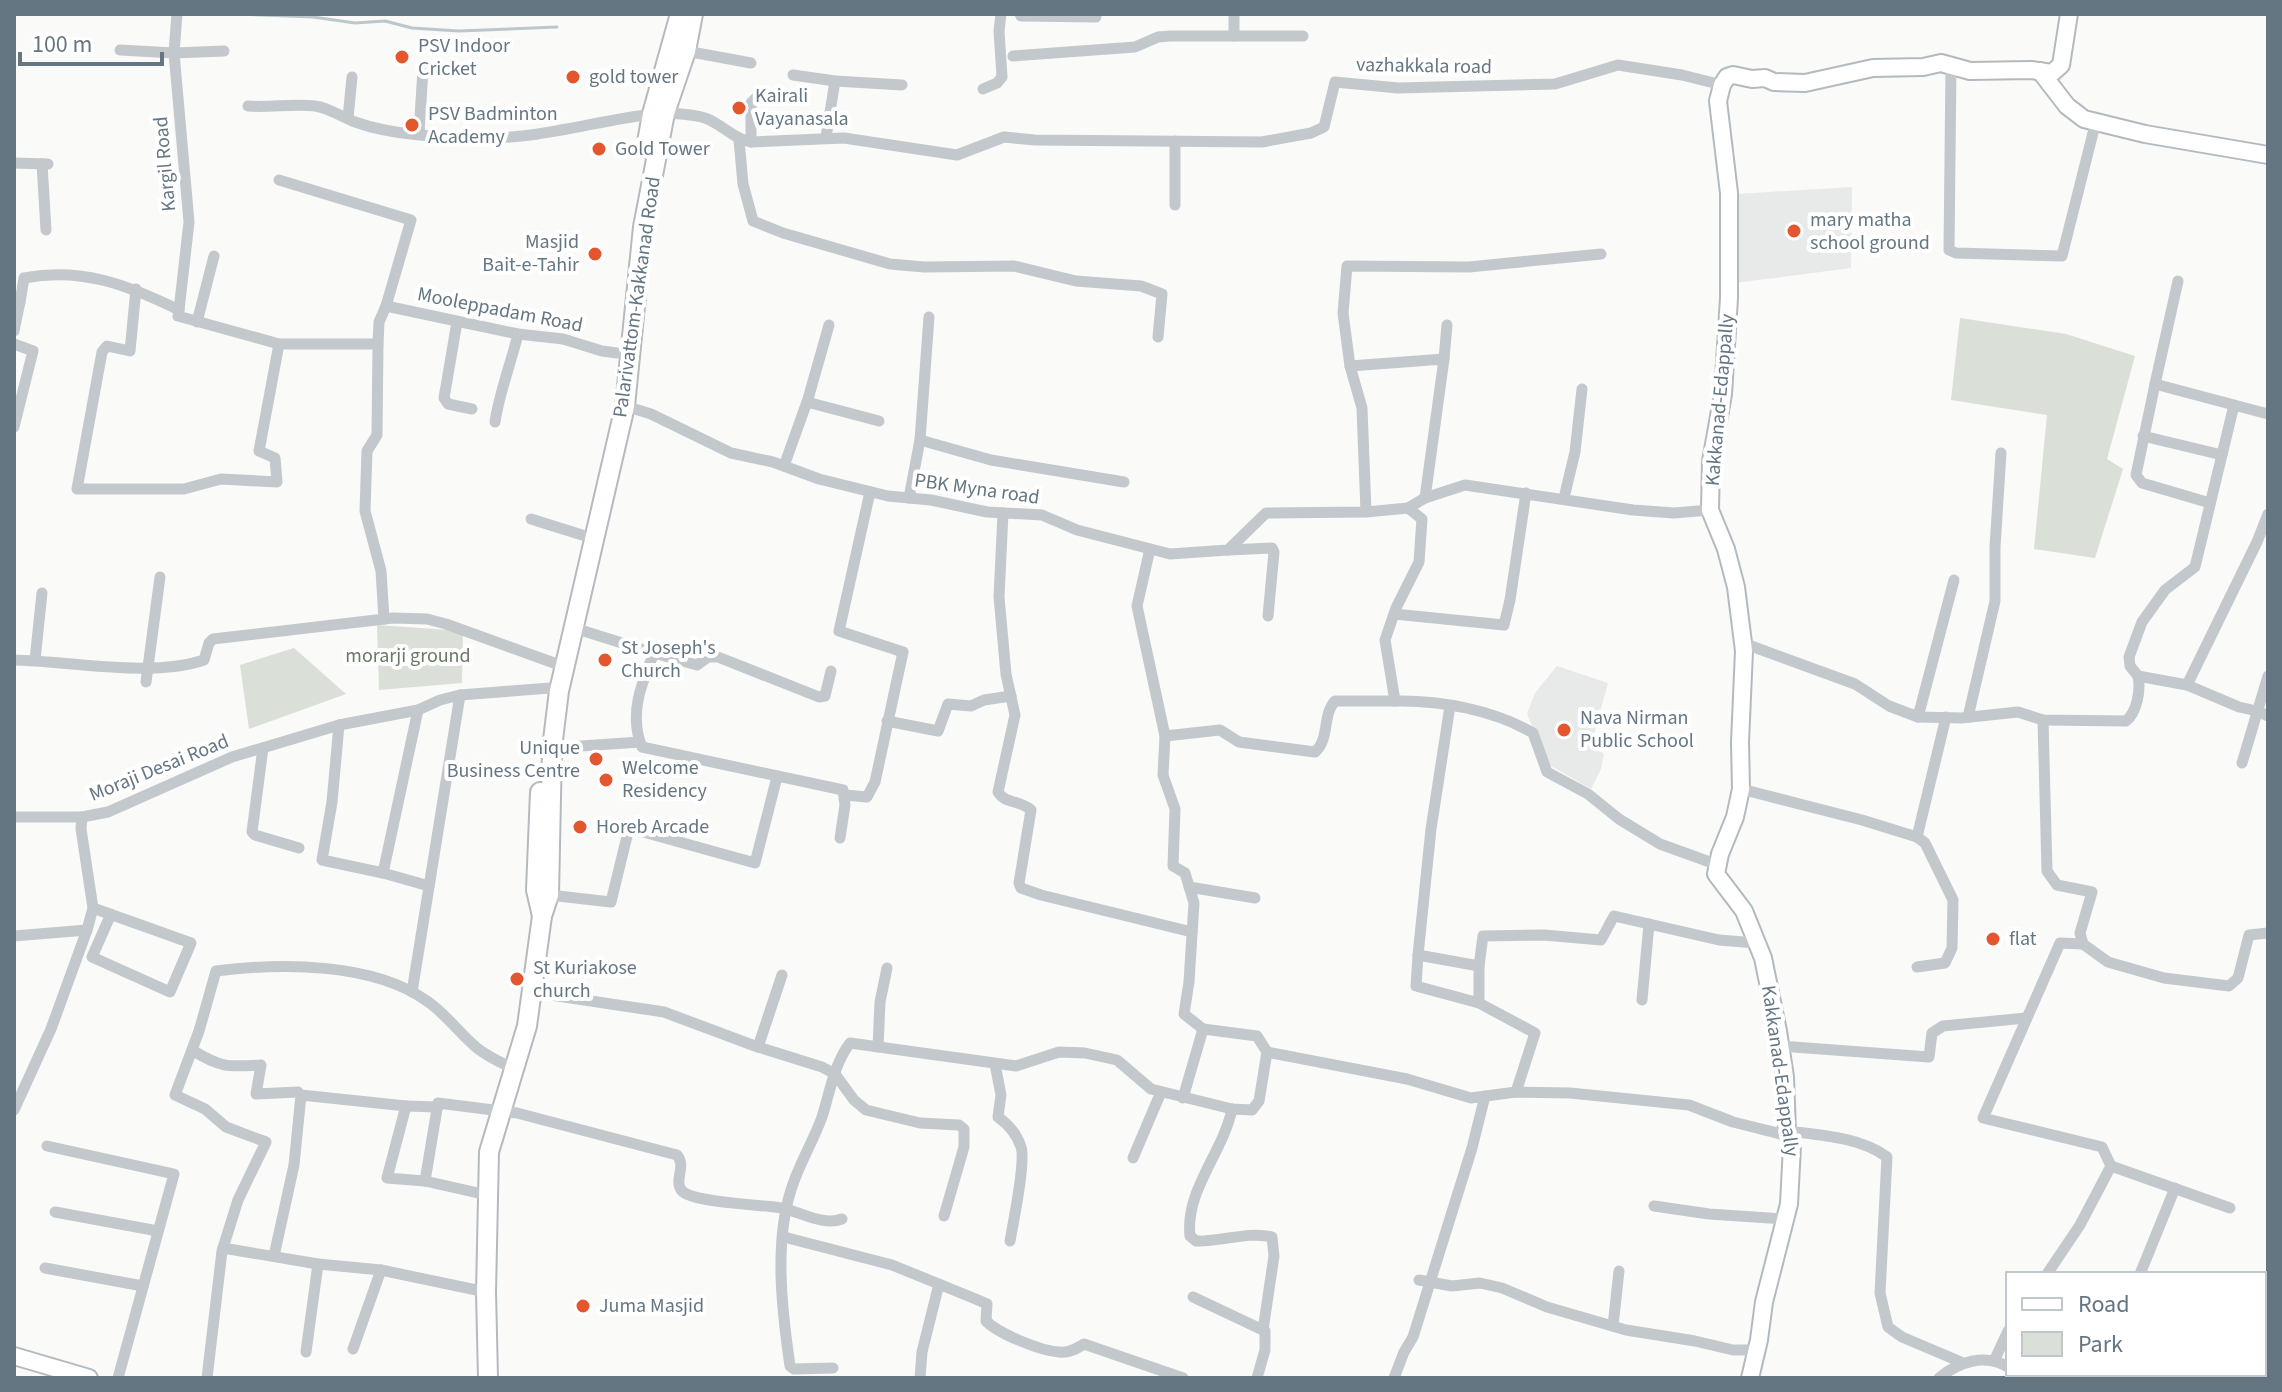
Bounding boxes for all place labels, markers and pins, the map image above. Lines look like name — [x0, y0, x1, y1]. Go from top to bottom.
place label: PSV Indoor Cricket — [418, 32, 510, 83]
marker: PSV Indoor Cricket — [393, 48, 411, 66]
place label: gold tower — [589, 63, 678, 91]
marker: gold tower — [564, 68, 582, 86]
place label: Kairali Vayanasala — [755, 82, 849, 133]
marker: Kairali Vayanasala — [730, 99, 748, 117]
place label: PSV Badminton Academy — [428, 100, 558, 151]
marker: PSV Badminton Academy — [403, 116, 421, 134]
place label: Gold Tower — [615, 135, 710, 163]
marker: Gold Tower — [590, 140, 608, 158]
place label: mary matha school ground — [1810, 206, 1930, 257]
marker: mary matha school ground — [1785, 222, 1803, 240]
place label: Masjid Bait-e-Tahir — [482, 228, 579, 279]
marker: Masjid Bait-e-Tahir — [586, 245, 604, 263]
place label: St Joseph's Church — [621, 634, 716, 685]
marker: St Joseph's Church — [596, 651, 614, 669]
place label: Nava Nirman Public School — [1580, 704, 1694, 755]
marker: Nava Nirman Public School — [1555, 721, 1573, 739]
place label: Unique Business Centre — [447, 734, 580, 785]
marker: Unique Business Centre — [587, 750, 605, 768]
place label: Welcome Residency — [622, 754, 708, 805]
marker: Welcome Residency — [597, 771, 615, 789]
place label: Horeb Arcade — [596, 813, 709, 841]
marker: Horeb Arcade — [571, 818, 589, 836]
place label: flat — [2009, 925, 2037, 953]
marker: flat — [1984, 930, 2002, 948]
place label: St Kuriakose church — [533, 954, 637, 1005]
marker: St Kuriakose church — [508, 970, 526, 988]
place label: Juma Masjid — [599, 1292, 704, 1320]
marker: Juma Masjid — [574, 1297, 592, 1315]

